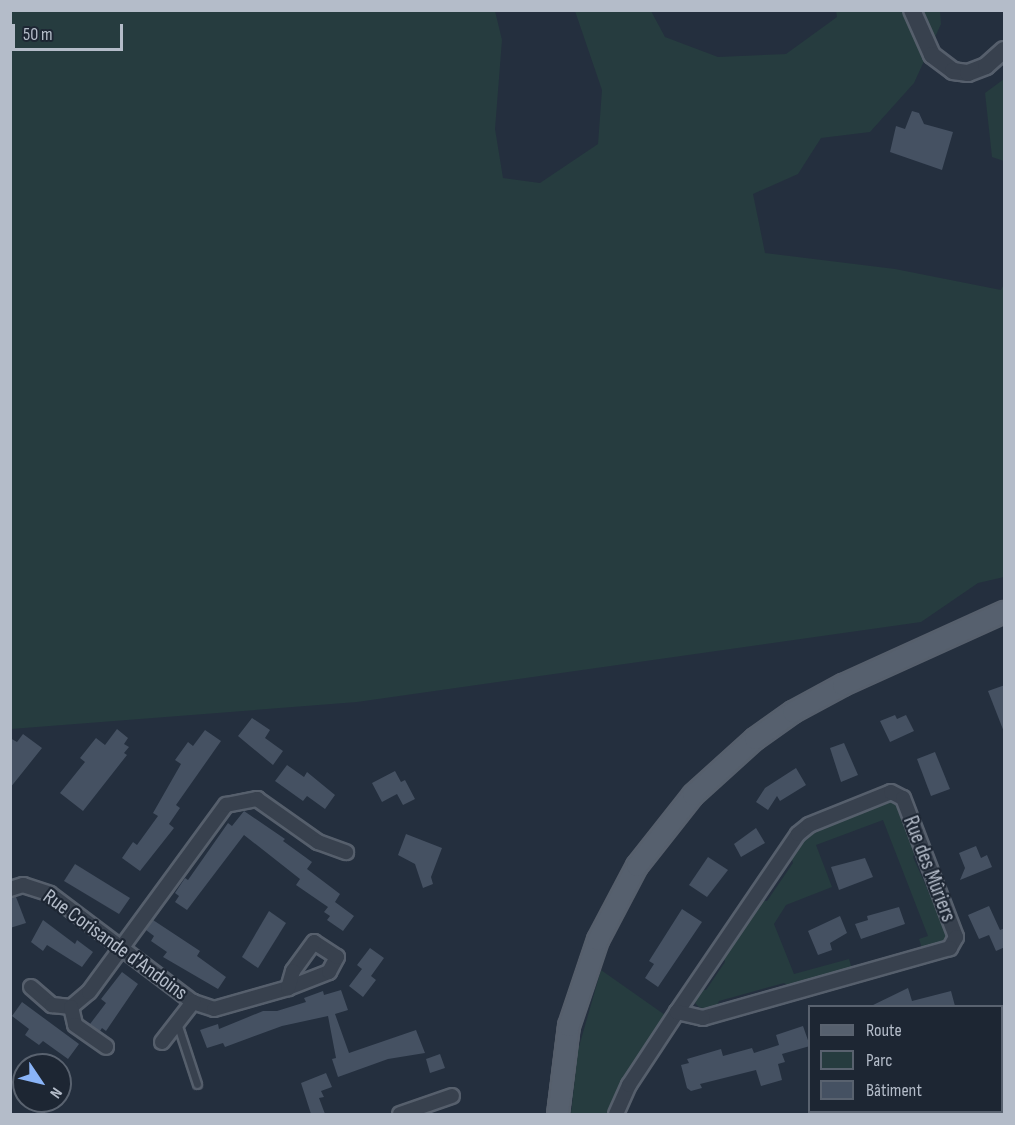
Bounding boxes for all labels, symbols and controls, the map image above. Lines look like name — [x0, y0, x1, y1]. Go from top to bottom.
scale bar — [15, 12, 126, 50]
text: 50 m — [23, 24, 53, 45]
street label: Rue des Mûriers — [897, 813, 961, 925]
street label: Rue Corisande d'Andoins — [38, 884, 192, 1006]
legend — [808, 1005, 1003, 1113]
text: Route — [866, 1020, 902, 1041]
text: Parc — [866, 1050, 892, 1071]
north arrow — [12, 1053, 72, 1113]
text: Bâtiment — [866, 1080, 922, 1101]
text: N — [45, 1084, 66, 1101]

